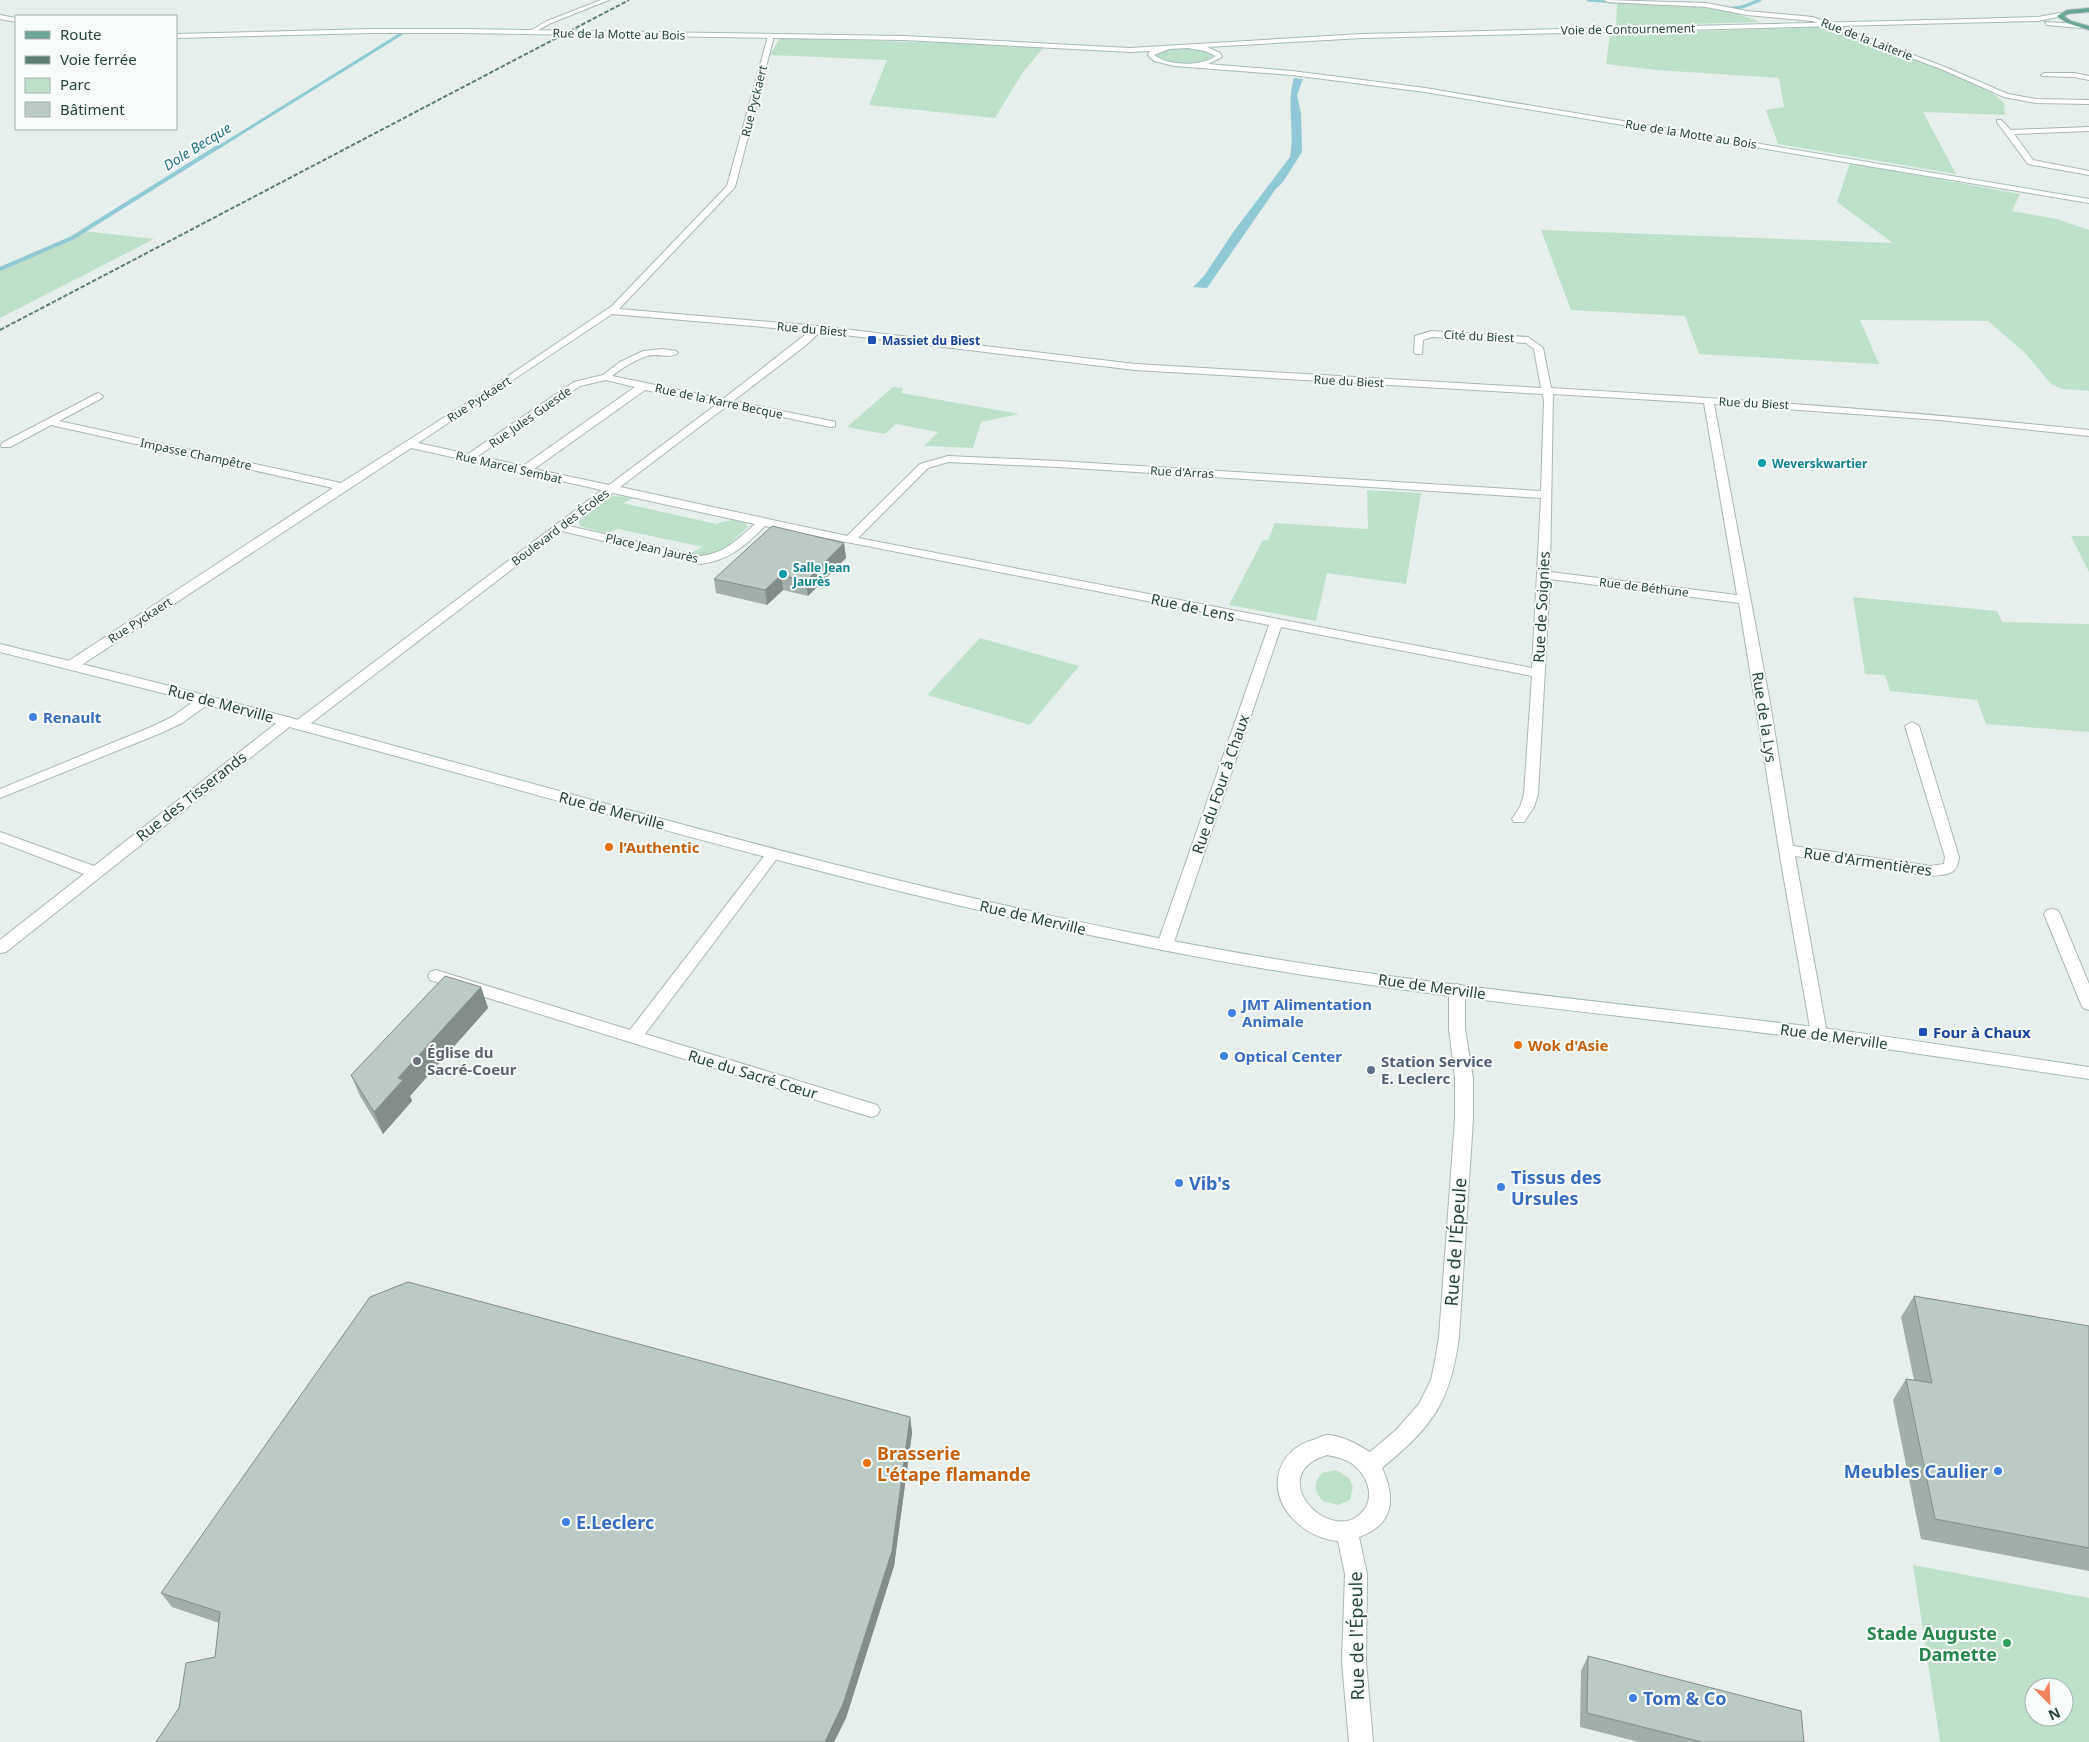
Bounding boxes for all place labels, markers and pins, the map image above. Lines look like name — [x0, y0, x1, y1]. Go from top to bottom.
place label: Massiet du Biest — [882, 332, 980, 349]
marker: Massiet du Biest — [866, 334, 878, 346]
place label: Weverskwartier — [1772, 455, 1868, 472]
marker: Weverskwartier — [1756, 457, 1768, 469]
place label: Salle Jean Jaurès — [792, 559, 850, 590]
marker: Salle Jean Jaurès — [777, 568, 789, 580]
place label: Renault — [43, 707, 102, 727]
marker: Renault — [27, 711, 39, 723]
place label: l’Authentic — [619, 837, 700, 857]
marker: l’Authentic — [603, 841, 615, 853]
place label: JMT Alimentation Animale — [1240, 994, 1372, 1031]
marker: JMT Alimentation Animale — [1226, 1007, 1238, 1019]
place label: Four à Chaux — [1933, 1022, 2031, 1042]
marker: Four à Chaux — [1917, 1026, 1929, 1038]
place label: Wok d'Asie — [1528, 1035, 1609, 1055]
marker: Wok d'Asie — [1512, 1039, 1524, 1051]
place label: Église du Sacré-Coeur — [427, 1042, 517, 1079]
place label: Optical Center — [1234, 1046, 1342, 1066]
marker: Optical Center — [1218, 1050, 1230, 1062]
place label: Station Service E. Leclerc — [1381, 1051, 1492, 1088]
marker: Église du Sacré-Coeur — [411, 1055, 423, 1067]
marker: Station Service E. Leclerc — [1365, 1064, 1377, 1076]
place label: Tissus des Ursules — [1511, 1165, 1601, 1210]
place label: Vib's — [1189, 1171, 1231, 1195]
marker: Vib's — [1173, 1177, 1185, 1189]
marker: Tissus des Ursules — [1495, 1181, 1507, 1193]
place label: Brasserie L'étape flamande — [877, 1441, 1031, 1486]
marker: Brasserie L'étape flamande — [861, 1457, 873, 1469]
place label: Meubles Caulier — [1844, 1459, 1988, 1483]
marker: Meubles Caulier — [1992, 1465, 2004, 1477]
place label: E.Leclerc — [576, 1510, 654, 1534]
marker: E.Leclerc — [560, 1516, 572, 1528]
place label: Stade Auguste Damette — [1867, 1621, 1997, 1666]
marker: Stade Auguste Damette — [2001, 1637, 2013, 1649]
place label: Tom & Co — [1643, 1686, 1727, 1710]
marker: Tom & Co — [1627, 1692, 1639, 1704]

